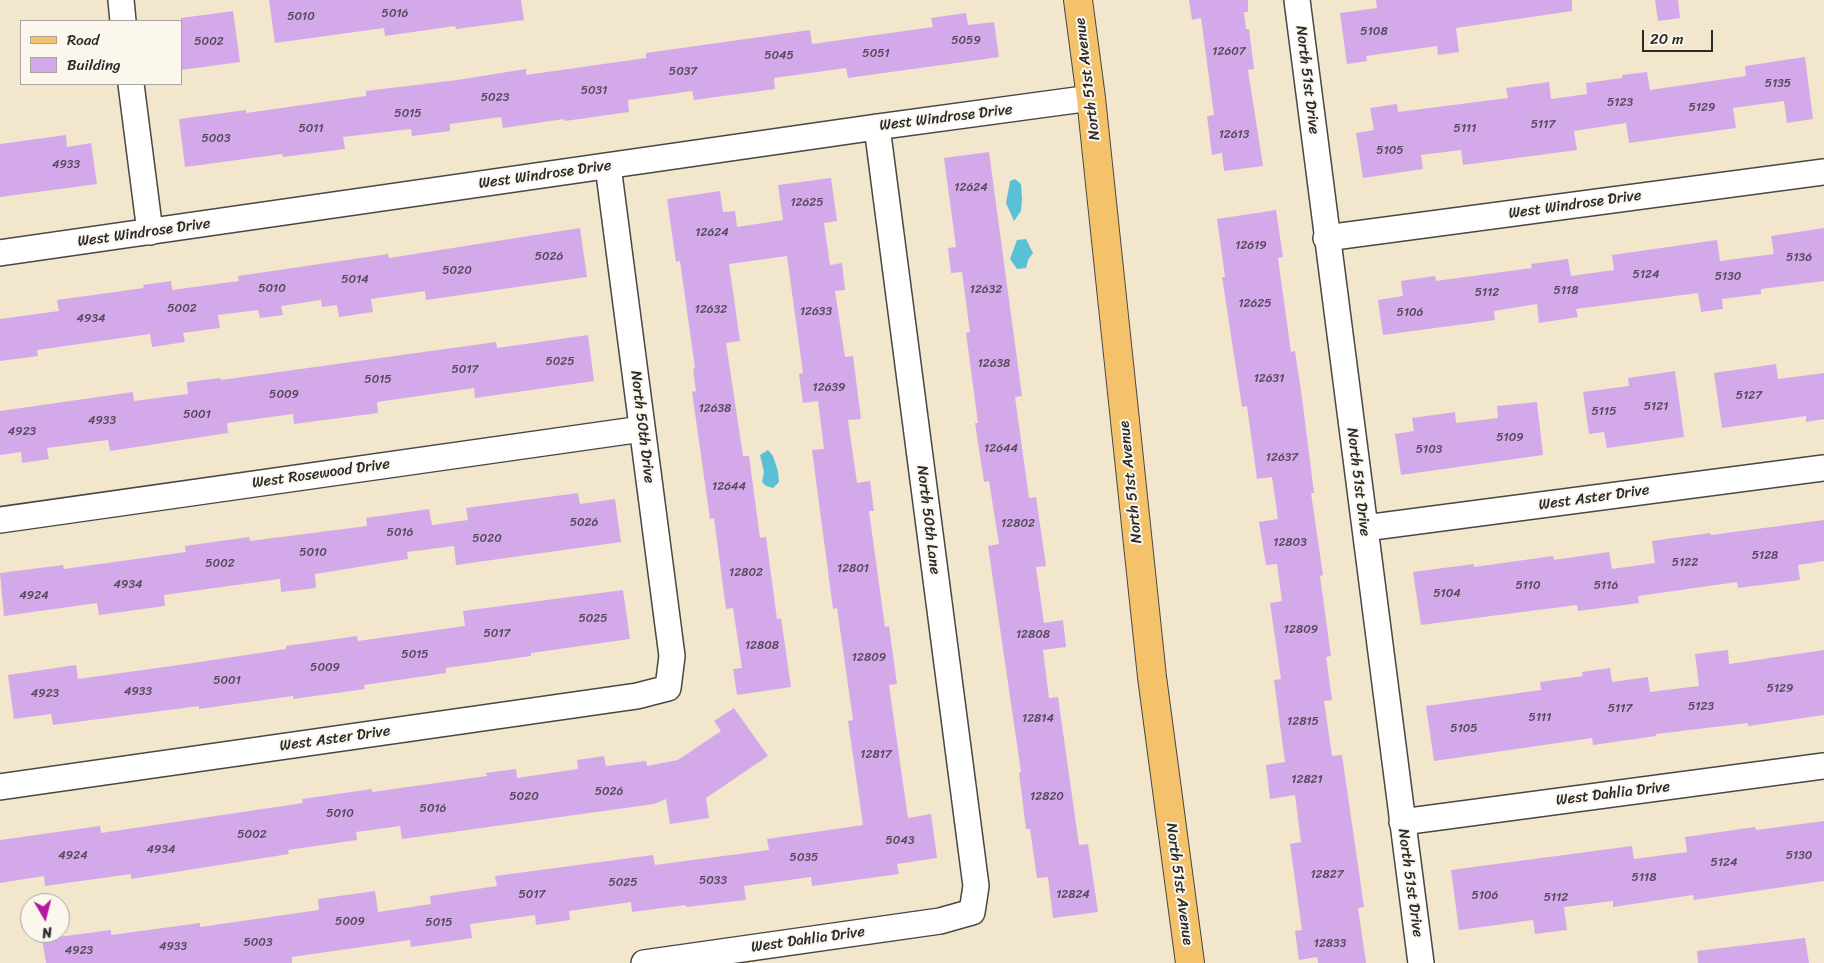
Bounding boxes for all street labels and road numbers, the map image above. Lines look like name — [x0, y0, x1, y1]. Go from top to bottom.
street label: North 51st Avenue — [1072, 17, 1104, 141]
street label: North 51st Drive — [1291, 25, 1323, 135]
street label: West Windrose Drive — [878, 101, 1014, 135]
street label: West Windrose Drive — [477, 157, 613, 193]
street label: West Windrose Drive — [1507, 187, 1643, 223]
street label: West Windrose Drive — [76, 215, 212, 251]
street label: North 50th Drive — [626, 370, 658, 484]
street label: North 51st Avenue — [1116, 420, 1146, 544]
street label: North 51st Drive — [1342, 427, 1374, 537]
street label: West Rosewood Drive — [251, 455, 391, 493]
street label: North 50th Lane — [912, 464, 944, 576]
street label: West Aster Drive — [1537, 481, 1651, 515]
street label: West Aster Drive — [278, 722, 392, 756]
street label: West Dahlia Drive — [1555, 778, 1671, 810]
street label: North 51st Avenue — [1162, 822, 1196, 946]
street label: North 51st Drive — [1393, 828, 1427, 938]
street label: West Dahlia Drive — [750, 923, 866, 957]

